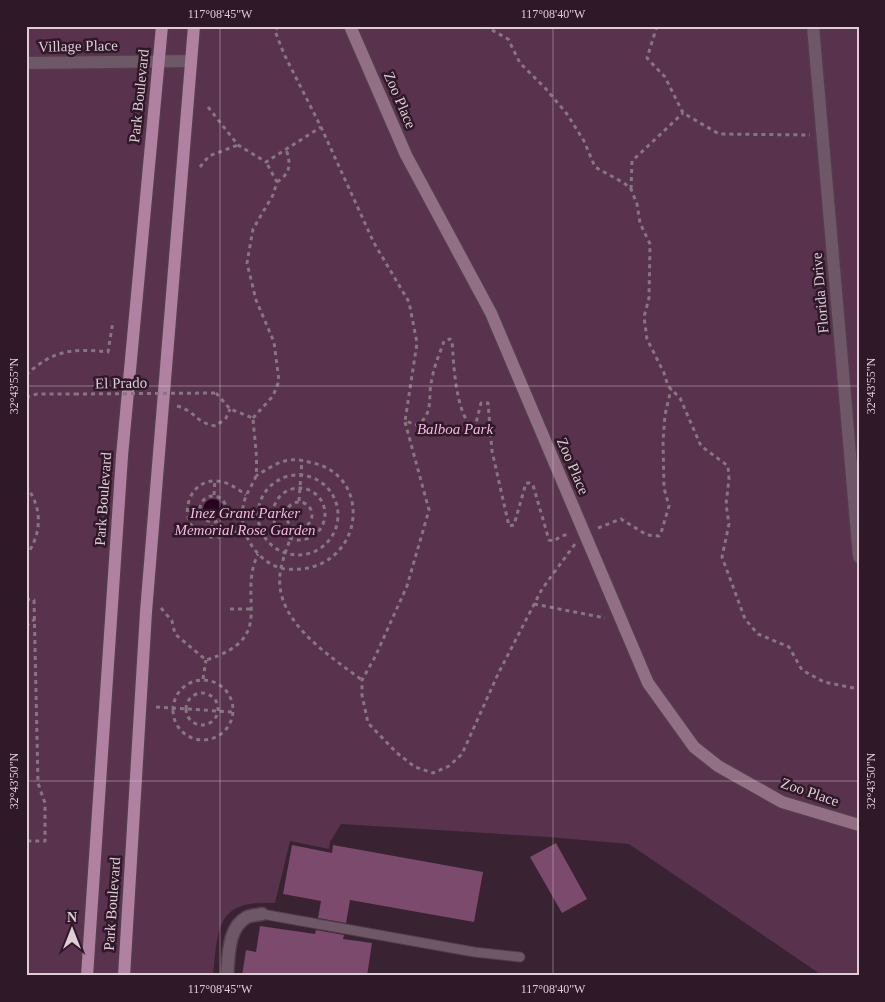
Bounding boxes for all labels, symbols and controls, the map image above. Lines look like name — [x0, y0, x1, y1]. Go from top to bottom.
text: 117°08'45"W — [188, 7, 253, 21]
text: 117°08'40"W — [521, 7, 586, 21]
street label: Village Place — [38, 37, 118, 55]
street label: Park Boulevard — [126, 48, 152, 143]
street label: Zoo Place — [381, 69, 419, 131]
street label: Florida Drive — [808, 252, 832, 334]
text: 32°43'55"N — [7, 357, 21, 414]
text: 32°43'55"N — [864, 357, 878, 414]
street label: El Prado — [95, 375, 147, 391]
park label: Balboa Park — [417, 421, 493, 437]
street label: Zoo Place — [554, 435, 592, 497]
street label: Park Boulevard — [92, 451, 114, 546]
park label: Inez Grant Parker Memorial Rose Garden — [173, 505, 316, 538]
text: 32°43'50"N — [7, 752, 21, 809]
text: 32°43'50"N — [864, 752, 878, 809]
street label: Zoo Place — [779, 775, 841, 810]
street label: Park Boulevard — [101, 856, 123, 951]
north arrow — [48, 904, 98, 954]
text: N — [67, 910, 77, 925]
text: 117°08'45"W — [188, 982, 253, 996]
text: 117°08'40"W — [521, 982, 586, 996]

